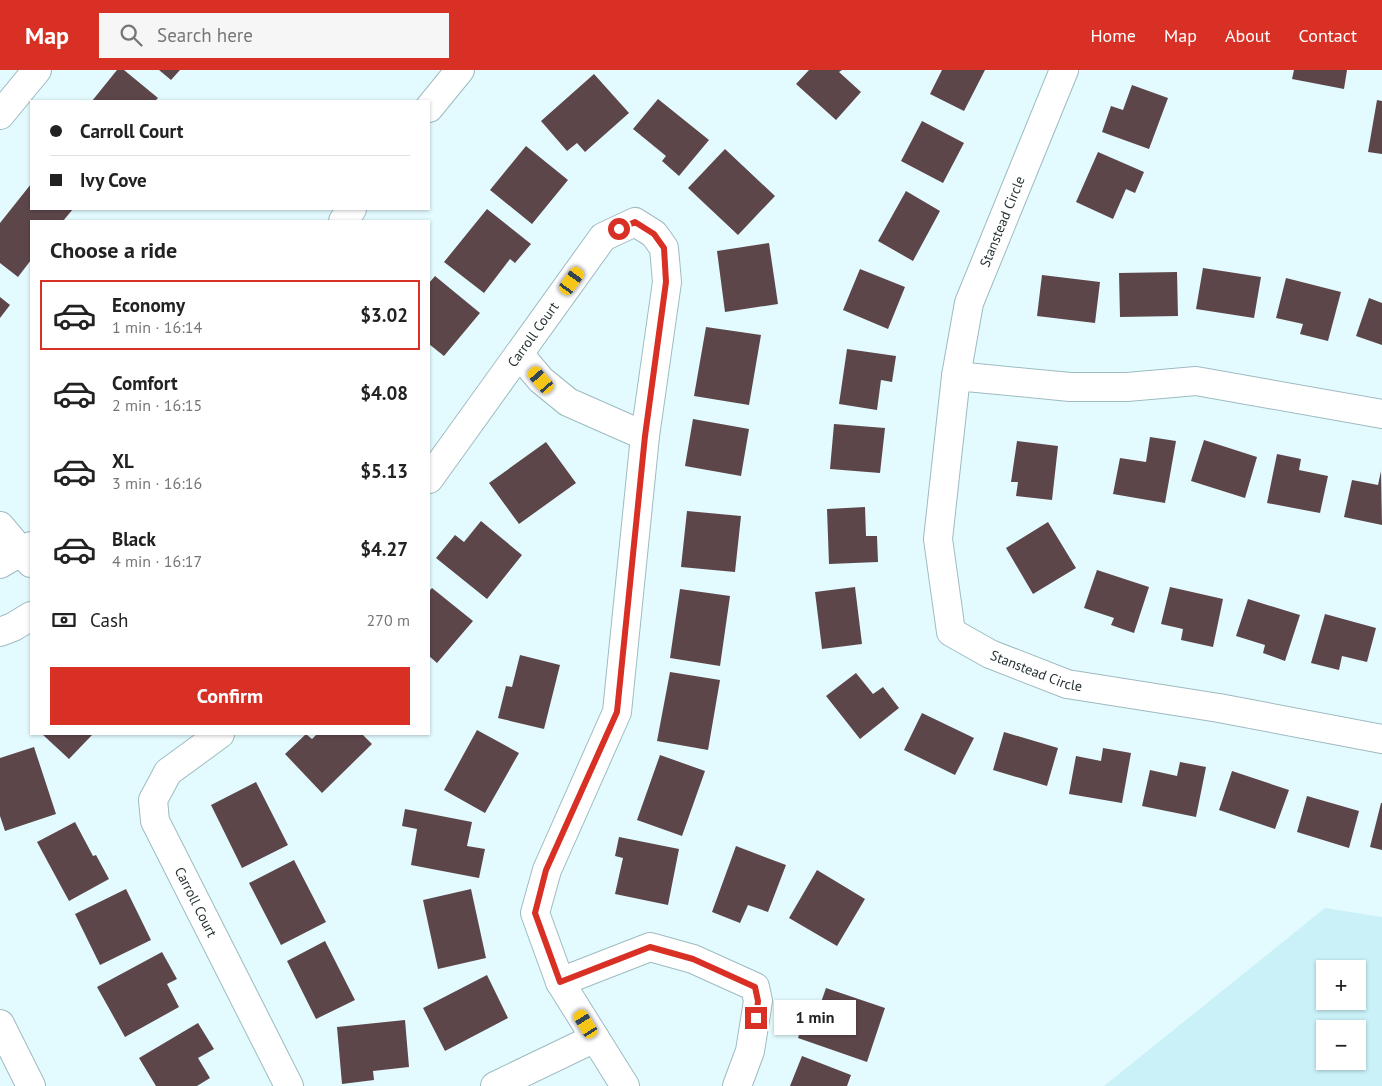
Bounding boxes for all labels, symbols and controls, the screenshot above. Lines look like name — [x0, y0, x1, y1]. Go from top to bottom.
search box — [99, 13, 449, 58]
text: Map — [25, 20, 69, 51]
icon: search — [117, 21, 145, 49]
text: Search here — [157, 23, 253, 47]
text: Home — [1090, 24, 1136, 47]
text: Map — [1164, 24, 1197, 47]
text: About — [1225, 24, 1271, 47]
text: Contact — [1299, 24, 1357, 47]
text: Carroll Court — [80, 119, 183, 143]
text: Ivy Cove — [80, 168, 147, 192]
street label: Stanstead Circle — [976, 173, 1029, 270]
route start — [608, 218, 630, 240]
text: Choose a ride — [50, 236, 177, 264]
car — [557, 264, 586, 298]
icon: car — [52, 293, 97, 338]
text: Economy — [112, 293, 185, 317]
street label: Carroll Court — [503, 298, 563, 371]
text: $3.02 — [360, 303, 408, 327]
text: 1 min · 16:14 — [112, 317, 202, 337]
car — [525, 364, 556, 396]
icon: car — [52, 371, 97, 416]
text: Comfort — [112, 371, 178, 395]
text: $4.08 — [360, 381, 408, 405]
text: 2 min · 16:15 — [112, 395, 202, 415]
icon: car — [52, 449, 97, 494]
text: XL — [112, 449, 134, 473]
text: $5.13 — [360, 459, 408, 483]
text: 3 min · 16:16 — [112, 473, 202, 493]
icon: car — [52, 527, 97, 572]
text: Black — [112, 527, 156, 551]
text: $4.27 — [360, 537, 408, 561]
text: 4 min · 16:17 — [112, 551, 202, 571]
icon: cash — [50, 606, 78, 634]
text: Cash — [90, 608, 128, 632]
text: 270 m — [367, 610, 410, 630]
street label: Stanstead Circle — [988, 646, 1084, 695]
button: Confirm — [50, 667, 410, 725]
street label: Carroll Court — [171, 864, 221, 940]
map controls — [1316, 960, 1366, 1070]
button: + — [1316, 960, 1366, 1010]
callout: 1 min — [774, 1000, 856, 1036]
car — [571, 1007, 600, 1041]
route end — [745, 1007, 767, 1029]
text: 1 min — [795, 1007, 835, 1027]
button: − — [1316, 1020, 1366, 1070]

